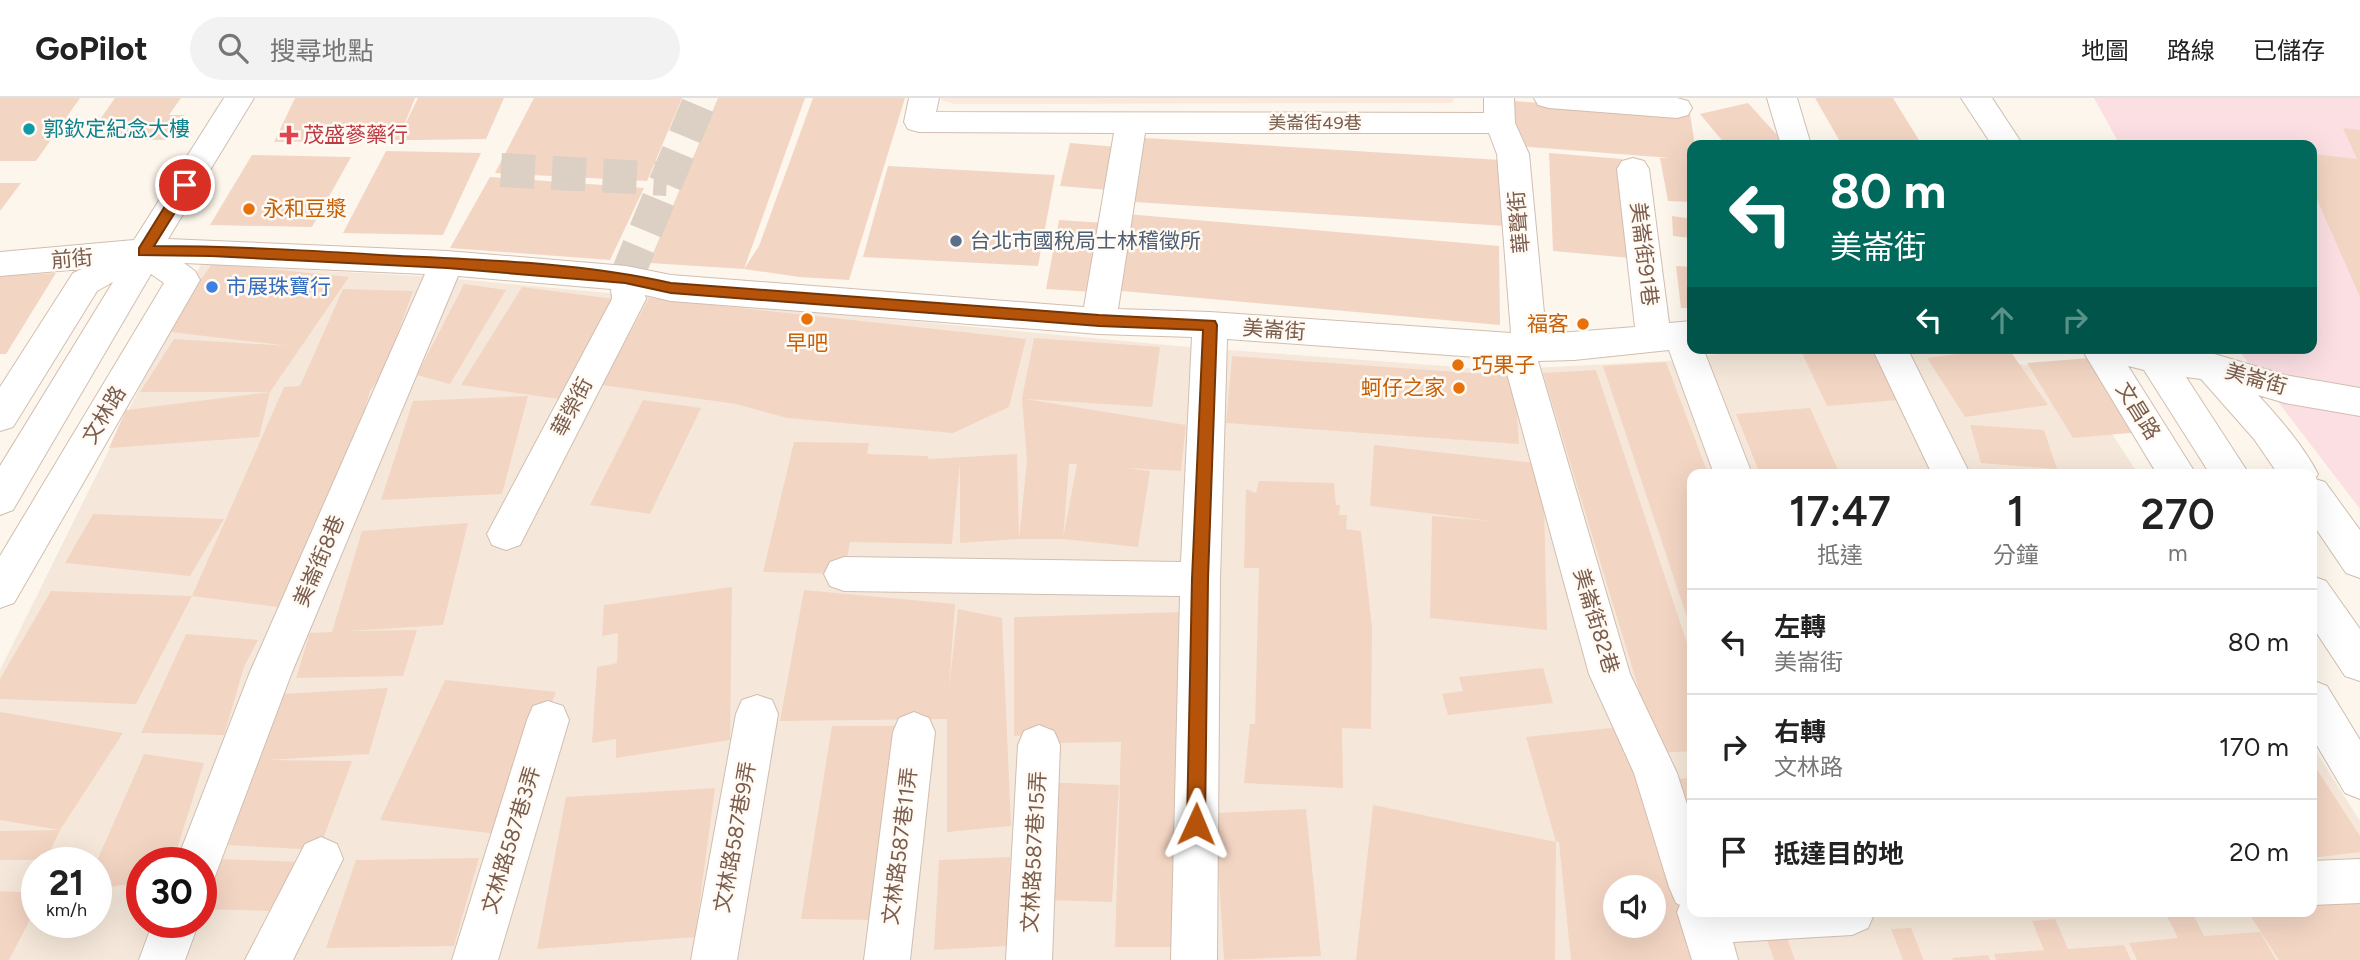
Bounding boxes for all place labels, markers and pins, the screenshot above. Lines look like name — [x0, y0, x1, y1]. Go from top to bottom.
place label: 郭欽定紀念大樓 — [43, 116, 190, 141]
marker: 郭欽定紀念大樓 — [21, 121, 37, 137]
place label: 茂盛蔘藥行 — [303, 122, 408, 147]
marker: 茂盛蔘藥行 — [281, 127, 297, 143]
pin — [155, 155, 215, 215]
place label: 永和豆漿 — [263, 196, 347, 221]
marker: 永和豆漿 — [241, 201, 257, 217]
place label: 台北市國稅局士林稽徵所 — [970, 228, 1201, 253]
marker: 台北市國稅局士林稽徵所 — [948, 233, 964, 249]
place label: 市展珠寶行 — [226, 274, 331, 299]
marker: 市展珠寶行 — [204, 279, 220, 295]
marker: 早吧 — [799, 311, 815, 327]
place label: 福客 — [1527, 311, 1569, 336]
marker: 福客 — [1575, 316, 1591, 332]
place label: 早吧 — [786, 330, 828, 355]
place label: 巧果子 — [1472, 352, 1535, 377]
marker: 巧果子 — [1450, 357, 1466, 373]
place label: 蚵仔之家 — [1361, 375, 1445, 400]
marker: 蚵仔之家 — [1451, 380, 1467, 396]

